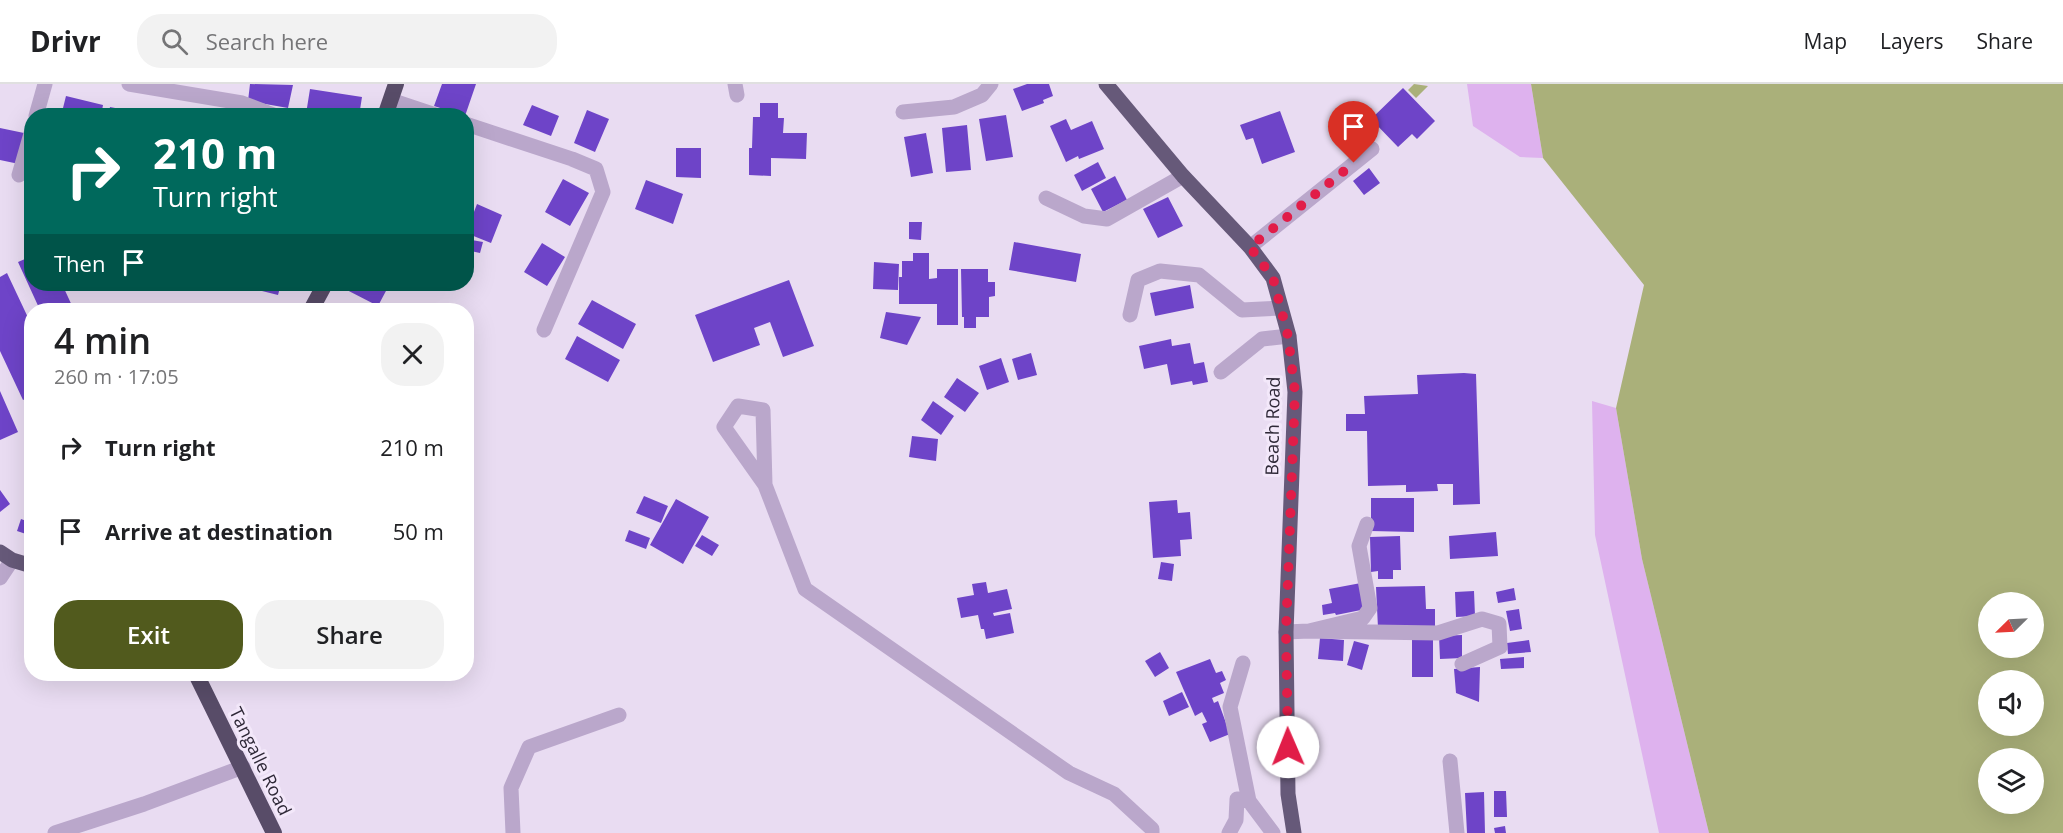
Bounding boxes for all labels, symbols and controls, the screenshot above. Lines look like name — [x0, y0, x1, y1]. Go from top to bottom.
search box — [137, 14, 557, 68]
text: Drivr — [30, 22, 101, 60]
icon: search — [158, 25, 191, 58]
text: Search here — [206, 26, 328, 56]
text: Map — [1804, 27, 1847, 55]
text: Layers — [1880, 27, 1944, 55]
text: Share — [1977, 27, 2033, 55]
pin — [1328, 101, 1379, 163]
icon: arrive — [1337, 110, 1370, 143]
text: 210 m — [153, 124, 277, 181]
icon: right — [54, 132, 132, 210]
text: Turn right — [153, 178, 278, 215]
icon: arrive — [117, 246, 150, 279]
text: Then — [54, 248, 105, 278]
text: 4 min — [54, 316, 151, 365]
button: close — [381, 323, 444, 386]
text: 260 m · 17:05 — [54, 363, 179, 390]
street label: Beach Road — [1259, 376, 1285, 476]
icon: right — [54, 431, 87, 464]
text: Turn right — [105, 432, 216, 462]
text: 210 m — [380, 432, 444, 462]
icon: arrive — [54, 515, 87, 548]
text: Arrive at destination — [105, 516, 333, 546]
text: 50 m — [393, 516, 444, 546]
north arrow — [1978, 592, 2044, 658]
map controls — [1978, 592, 2044, 814]
button: Exit — [54, 600, 243, 669]
button: Share — [255, 600, 444, 669]
button: sound — [1978, 670, 2044, 736]
street label: Tangalle Road — [224, 703, 298, 819]
position arrow — [1256, 715, 1320, 779]
button: layers — [1978, 748, 2044, 814]

